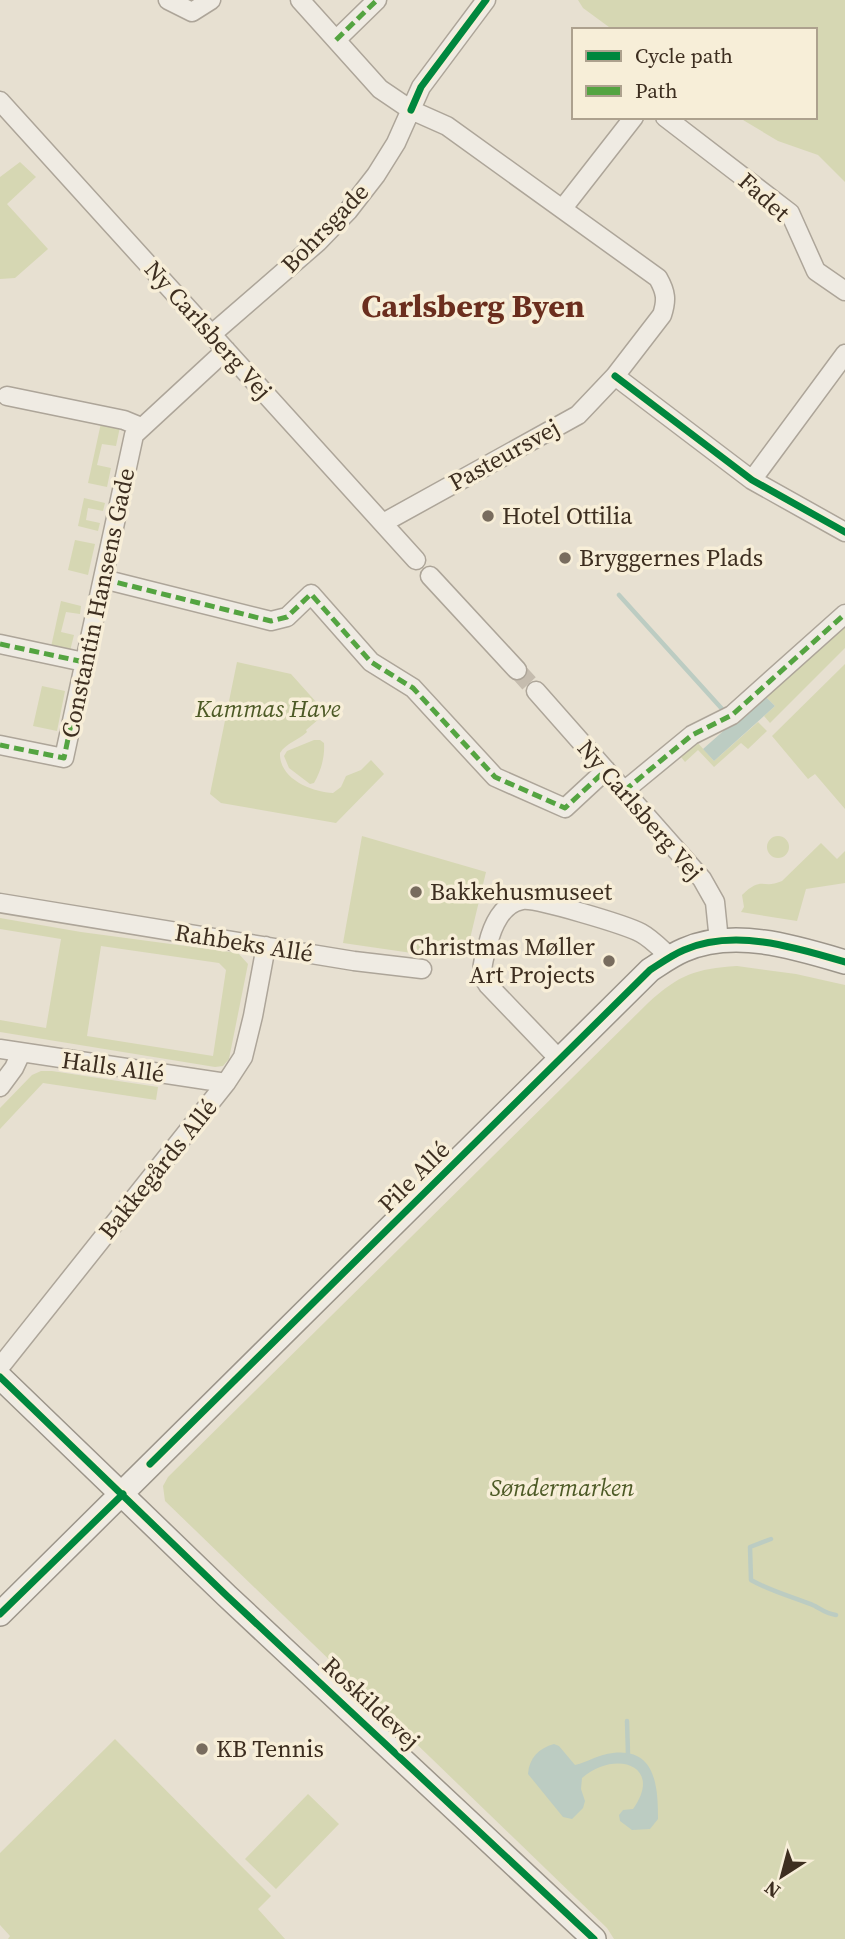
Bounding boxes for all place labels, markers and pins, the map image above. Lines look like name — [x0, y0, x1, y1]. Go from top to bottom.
place label: Hotel Ottilia — [502, 499, 633, 532]
marker: Hotel Ottilia — [480, 508, 496, 524]
place label: Bryggernes Plads — [579, 541, 763, 574]
marker: Bryggernes Plads — [557, 550, 573, 566]
place label: Bakkehusmuseet — [430, 875, 612, 908]
marker: Bakkehusmuseet — [408, 884, 424, 900]
place label: Christmas Møller Art Projects — [409, 930, 595, 991]
marker: Christmas Møller Art Projects — [601, 953, 617, 969]
place label: KB Tennis — [216, 1732, 324, 1765]
marker: KB Tennis — [194, 1741, 210, 1757]

